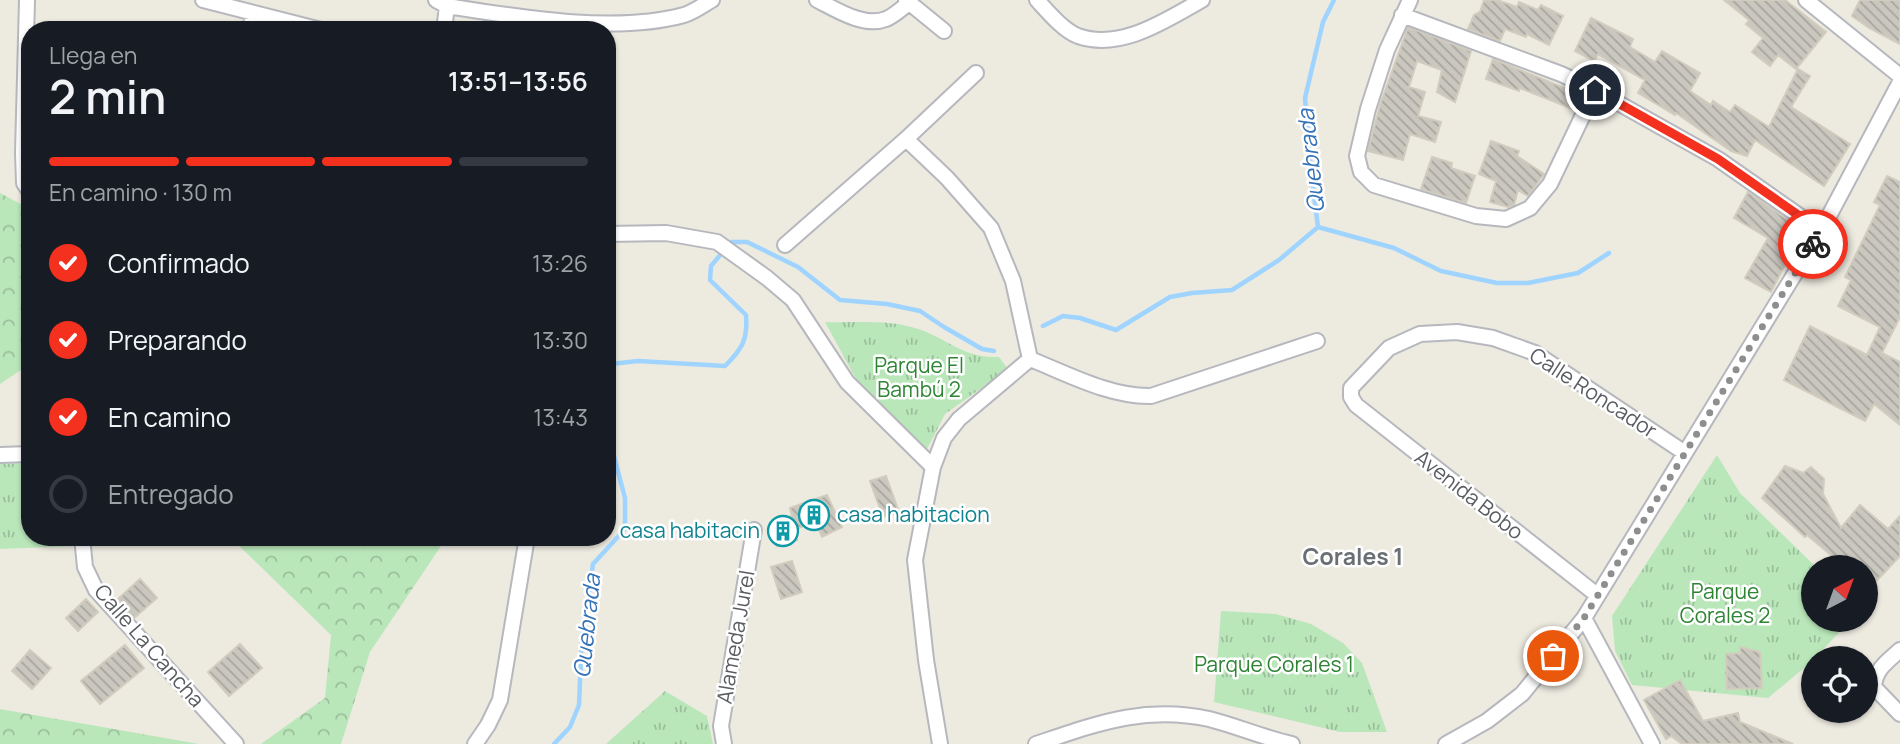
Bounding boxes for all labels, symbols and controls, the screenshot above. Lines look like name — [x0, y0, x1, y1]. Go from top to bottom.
text: Llega en — [49, 39, 137, 71]
pin — [1565, 60, 1625, 120]
text: 13:51–13:56 — [448, 63, 588, 99]
text: 2 min — [49, 65, 166, 128]
icon: home — [1576, 71, 1614, 109]
water label: Quebrada — [1289, 106, 1331, 215]
text: En camino · 130 m — [49, 176, 232, 208]
courier — [1778, 209, 1848, 279]
icon: bike — [1794, 225, 1832, 263]
icon: check — [49, 244, 87, 282]
text: Confirmado — [108, 245, 250, 281]
text: 13:26 — [532, 247, 588, 279]
icon: check — [49, 321, 87, 359]
text: Preparando — [108, 322, 247, 358]
text: 13:30 — [533, 324, 588, 356]
street label: Calle Roncador — [1524, 340, 1663, 444]
park label: Parque El Bambú 2 — [874, 351, 964, 403]
icon: check — [49, 398, 87, 436]
text: En camino — [108, 399, 231, 435]
text: 13:43 — [533, 401, 588, 433]
street label: Avenida Bobo — [1410, 443, 1530, 545]
text: Entregado — [108, 476, 234, 512]
building icon: casa habitacion — [797, 498, 831, 532]
place label: casa habitacion — [837, 500, 990, 528]
building icon: casa habitacin — [766, 514, 800, 548]
place label: casa habitacin — [620, 516, 760, 544]
district label: Corales 1 — [1303, 540, 1403, 572]
north arrow — [1801, 555, 1878, 632]
map controls — [1801, 555, 1878, 723]
street label: Alameda Jurel — [710, 568, 761, 706]
water label: Quebrada — [565, 571, 608, 679]
park label: Parque Corales 2 — [1680, 577, 1770, 629]
street label: Calle La Cancha — [89, 578, 211, 713]
pin — [1523, 626, 1583, 686]
icon: bag — [1534, 637, 1572, 675]
button: locate — [1801, 646, 1878, 723]
park label: Parque Corales 1 — [1194, 650, 1354, 678]

